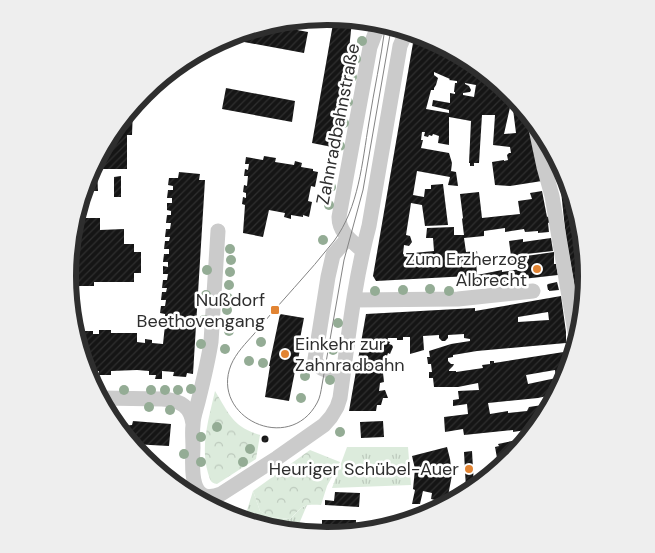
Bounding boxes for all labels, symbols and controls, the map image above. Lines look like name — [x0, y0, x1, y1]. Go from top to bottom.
street label: Zahnradbahnstraße — [311, 41, 365, 207]
place label: Zum Erzherzog Albrecht — [405, 247, 527, 292]
marker: Zum Erzherzog Albrecht — [531, 263, 543, 275]
place label: Nußdorf Beethovengang — [137, 288, 265, 333]
marker: Nußdorf Beethovengang — [269, 304, 281, 316]
place label: Einkehr zur Zahnradbahn — [295, 332, 405, 377]
marker: Einkehr zur Zahnradbahn — [279, 348, 291, 360]
place label: Heuriger Schübel-Auer — [269, 457, 459, 481]
marker: Heuriger Schübel-Auer — [463, 463, 475, 475]

